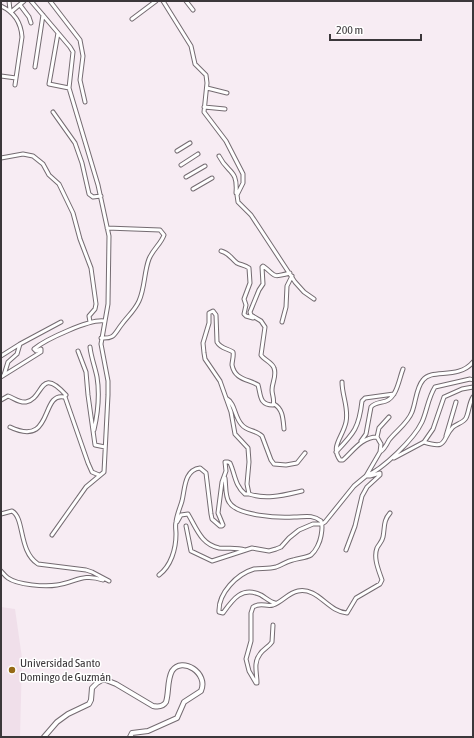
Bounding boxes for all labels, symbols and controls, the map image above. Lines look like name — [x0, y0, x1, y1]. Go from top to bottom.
scale bar — [330, 16, 421, 42]
text: 200 m — [336, 23, 363, 37]
place label: Universidad Santo Domingo de Guzmán — [20, 656, 111, 684]
marker: Universidad Santo Domingo de Guzmán — [7, 665, 17, 675]

